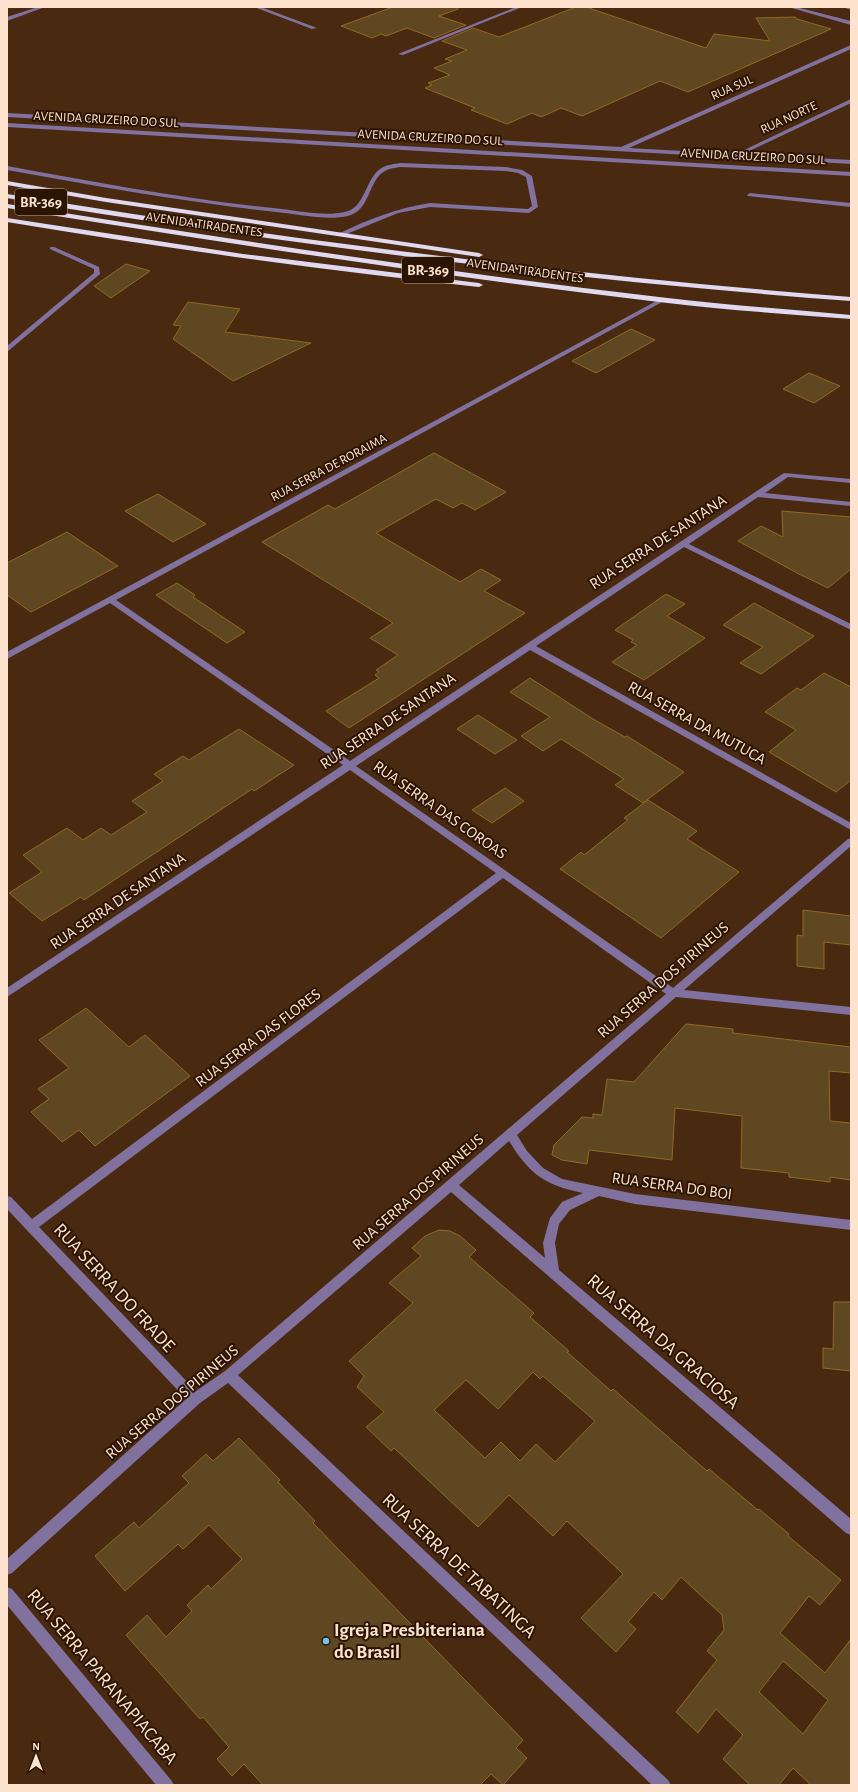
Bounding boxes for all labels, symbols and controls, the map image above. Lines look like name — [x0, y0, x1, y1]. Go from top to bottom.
street label: RUA SUL — [709, 73, 755, 103]
street label: RUA NORTE — [759, 99, 819, 137]
street label: AVENIDA CRUZEIRO DO SUL — [33, 110, 180, 130]
street label: AVENIDA CRUZEIRO DO SUL — [357, 128, 504, 148]
street label: AVENIDA CRUZEIRO DO SUL — [680, 147, 827, 167]
road number: BR-369 — [15, 189, 67, 215]
street label: AVENIDA TIRADENTES — [145, 210, 263, 240]
street label: AVENIDA TIRADENTES — [466, 256, 584, 286]
road number: BR-369 — [402, 257, 454, 283]
street label: RUA SERRA DE RORAIMA — [269, 432, 389, 504]
street label: RUA SERRA DE SANTANA — [587, 492, 729, 592]
street label: RUA SERRA DE SANTANA — [317, 670, 459, 772]
street label: RUA SERRA DA MUTUCA — [625, 678, 769, 768]
street label: RUA SERRA DAS COROAS — [370, 758, 510, 862]
street label: RUA SERRA DE SANTANA — [47, 850, 189, 952]
street label: RUA SERRA DOS PIRINEUS — [594, 919, 732, 1041]
street label: RUA SERRA DAS FLORES — [192, 986, 324, 1090]
street label: RUA SERRA DOS PIRINEUS — [349, 1131, 487, 1253]
street label: RUA SERRA DO BOI — [611, 1170, 733, 1202]
street label: RUA SERRA DO FRADE — [50, 1220, 178, 1356]
street label: RUA SERRA DA GRACIOSA — [583, 1271, 743, 1413]
street label: RUA SERRA DOS PIRINEUS — [103, 1342, 241, 1462]
street label: RUA SERRA DE TABATINGA — [378, 1490, 540, 1642]
street label: RUA SERRA PARANAPIACABA — [22, 1585, 182, 1769]
place label: Igreja Presbiteriana do Brasil — [334, 1621, 485, 1662]
marker: Igreja Presbiteriana do Brasil — [321, 1636, 331, 1646]
north arrow — [16, 1736, 56, 1776]

